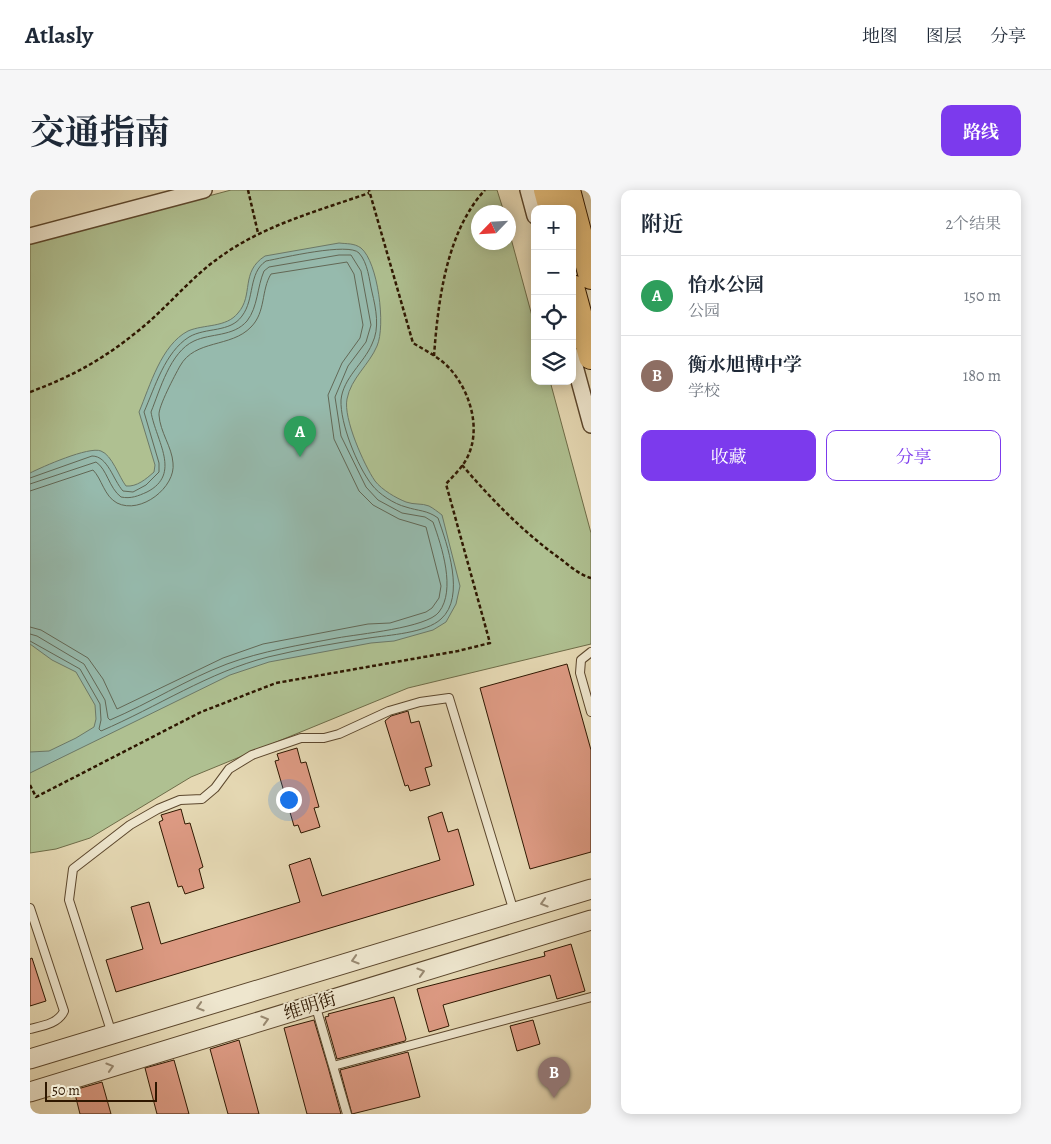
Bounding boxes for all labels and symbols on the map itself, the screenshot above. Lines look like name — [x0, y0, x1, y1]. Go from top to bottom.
north arrow — [471, 205, 516, 250]
pin: A — [284, 416, 316, 457]
your location — [276, 787, 302, 813]
one-way arrow — [541, 897, 549, 907]
one-way arrow — [352, 955, 360, 965]
one-way arrow — [416, 968, 425, 978]
street label: 维明街 — [281, 987, 339, 1025]
one-way arrow — [196, 1002, 204, 1012]
one-way arrow — [261, 1015, 269, 1025]
pin: B — [538, 1057, 570, 1098]
one-way arrow — [105, 1063, 114, 1073]
scale bar — [45, 1079, 158, 1102]

